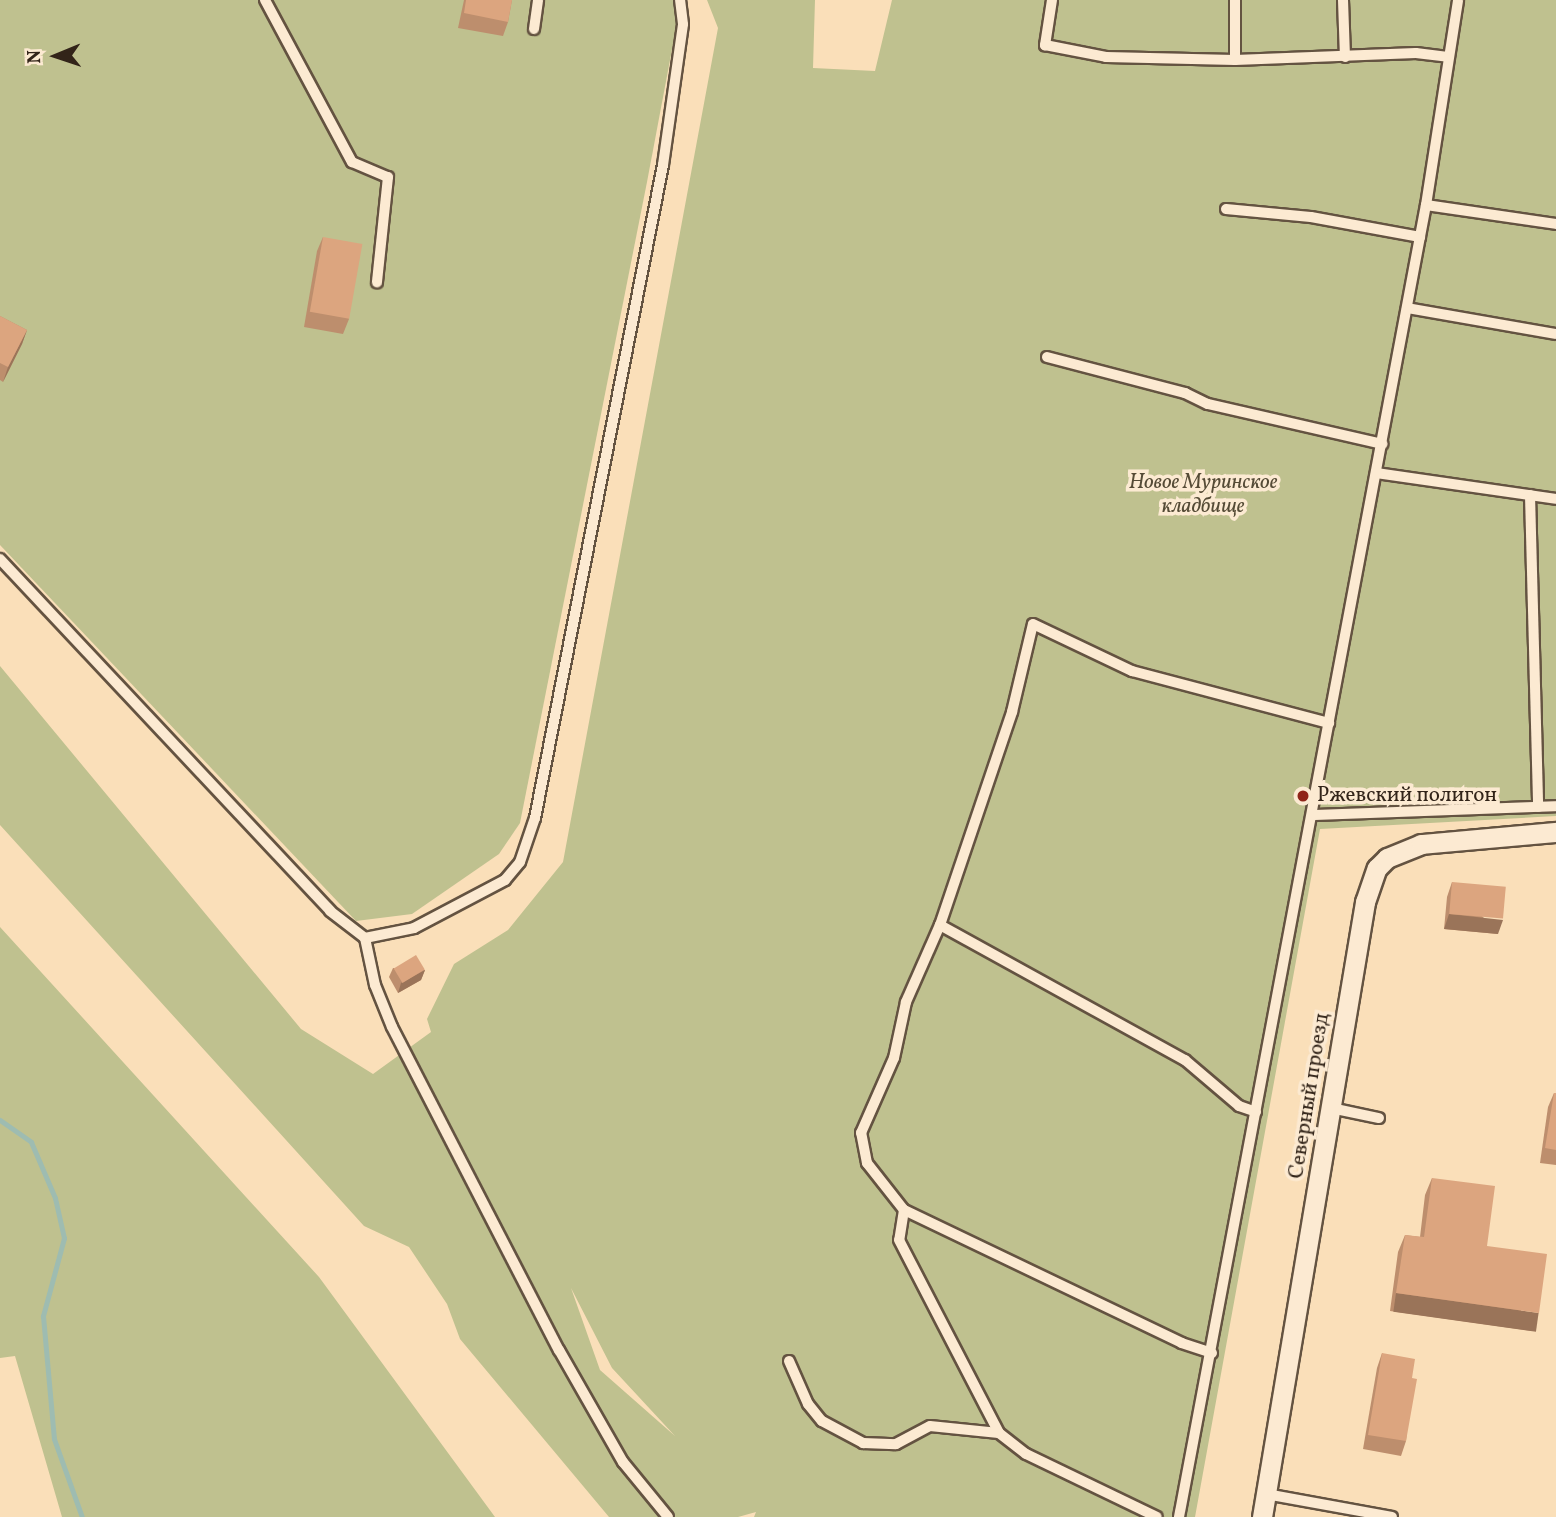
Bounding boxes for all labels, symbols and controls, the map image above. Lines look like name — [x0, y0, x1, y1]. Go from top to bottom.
north arrow — [21, 21, 91, 91]
text: N — [22, 49, 48, 64]
park label: Новое Муринское кладбище — [1129, 470, 1277, 520]
place label: Ржевский полигон — [1317, 783, 1497, 809]
marker: Ржевский полигон — [1295, 788, 1311, 804]
street label: Северный проезд — [1284, 1011, 1336, 1181]

